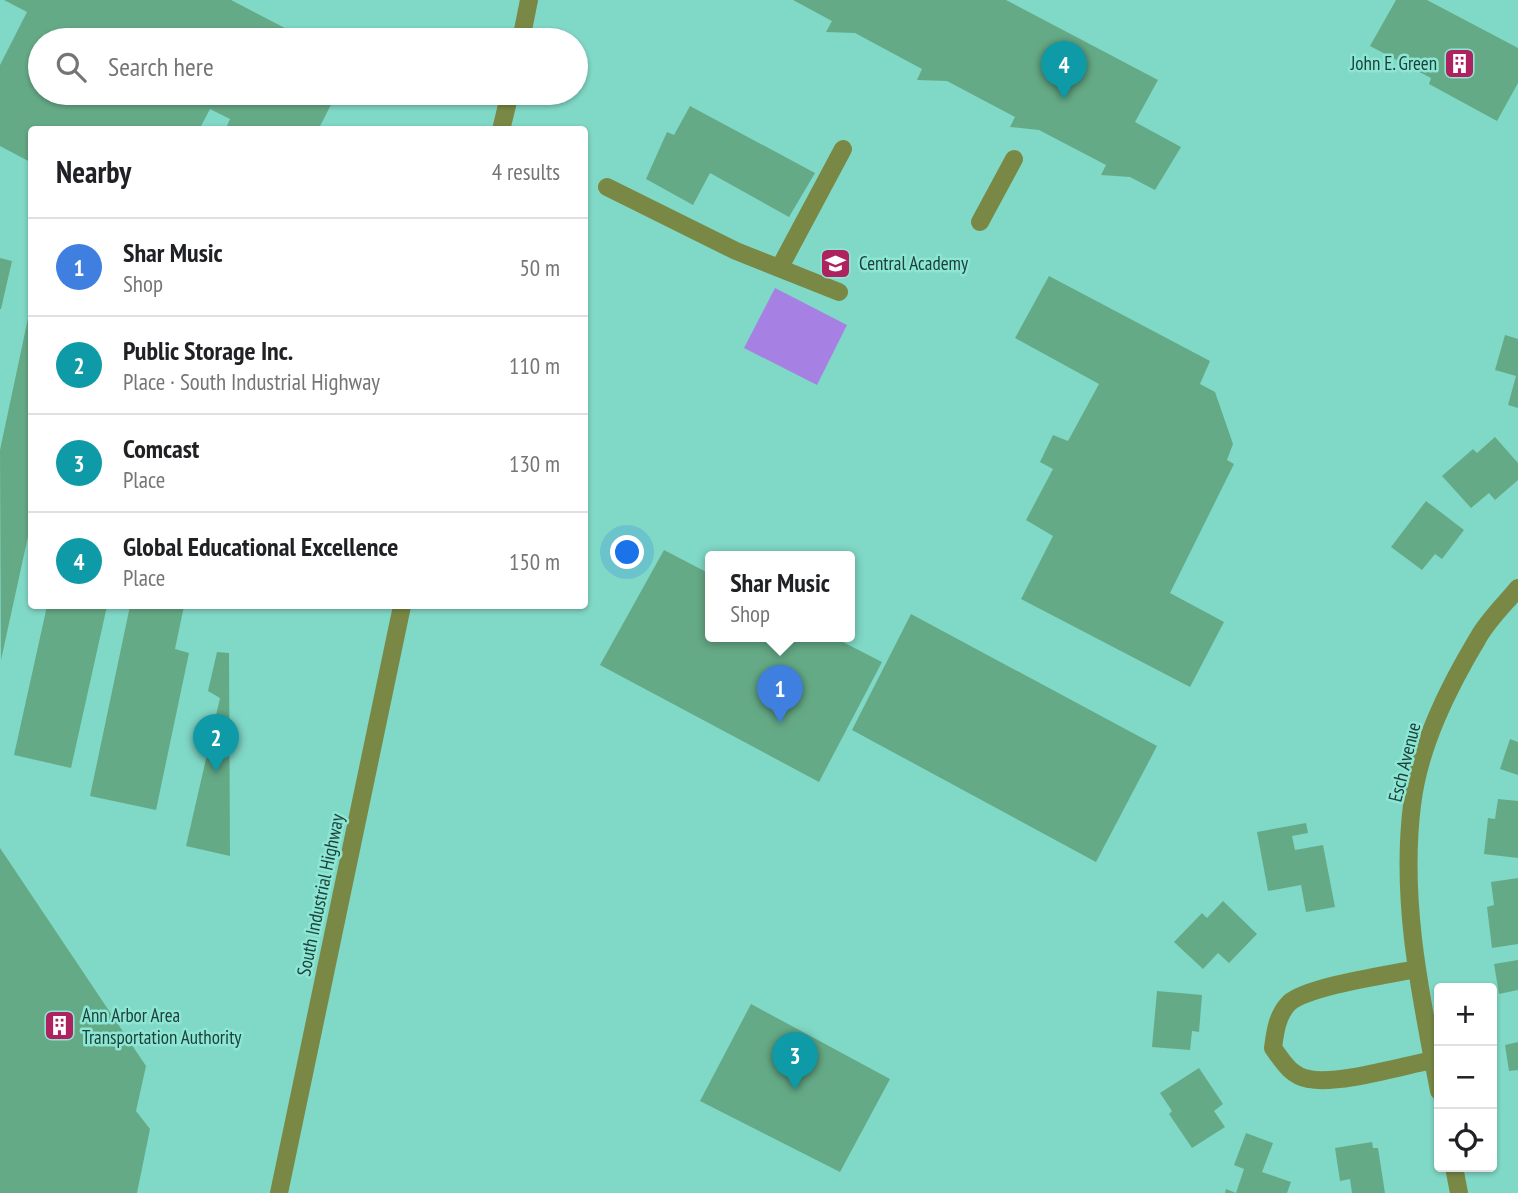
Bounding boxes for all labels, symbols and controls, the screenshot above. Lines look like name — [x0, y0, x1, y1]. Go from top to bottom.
search box — [28, 28, 588, 105]
pin: 4 — [1041, 41, 1087, 99]
building icon: John E. Green — [1443, 46, 1477, 80]
icon: search — [52, 48, 90, 86]
text: Search here — [108, 50, 214, 83]
place label: John E. Green — [1350, 51, 1437, 75]
text: Nearby — [56, 152, 131, 191]
text: 4 results — [492, 157, 560, 186]
text: Shar Music — [123, 236, 223, 269]
school or university icon: Central Academy — [819, 246, 853, 280]
place label: Central Academy — [859, 251, 969, 275]
text: 1 — [74, 253, 85, 282]
text: 50 m — [519, 253, 560, 282]
text: Shop — [123, 269, 163, 298]
text: Public Storage Inc. — [123, 334, 293, 367]
text: 2 — [74, 351, 85, 380]
text: 110 m — [509, 351, 560, 380]
text: Place · South Industrial Highway — [123, 367, 380, 396]
text: Comcast — [123, 432, 199, 465]
text: 3 — [74, 449, 85, 478]
text: 130 m — [509, 449, 560, 478]
text: Place — [123, 465, 165, 494]
text: Global Educational Excellence — [123, 530, 398, 563]
your location — [610, 535, 644, 569]
text: 4 — [74, 547, 85, 576]
text: 150 m — [509, 547, 560, 576]
popup — [705, 551, 855, 642]
text: Place — [123, 563, 165, 592]
text: Shar Music — [730, 566, 830, 599]
text: Shop — [730, 599, 770, 628]
pin: 1 — [757, 665, 803, 723]
pin: 2 — [193, 714, 239, 772]
street label: Esch Avenue — [1383, 720, 1426, 804]
street label: South Industrial Highway — [291, 811, 349, 978]
map controls — [1434, 983, 1497, 1172]
button: + — [1434, 983, 1497, 1046]
place label: Ann Arbor Area Transportation Authority — [82, 1003, 242, 1049]
building icon: Ann Arbor Area Transportation Authority — [42, 1009, 76, 1043]
pin: 3 — [772, 1032, 818, 1090]
button: − — [1434, 1046, 1497, 1109]
button: locate — [1434, 1109, 1497, 1172]

